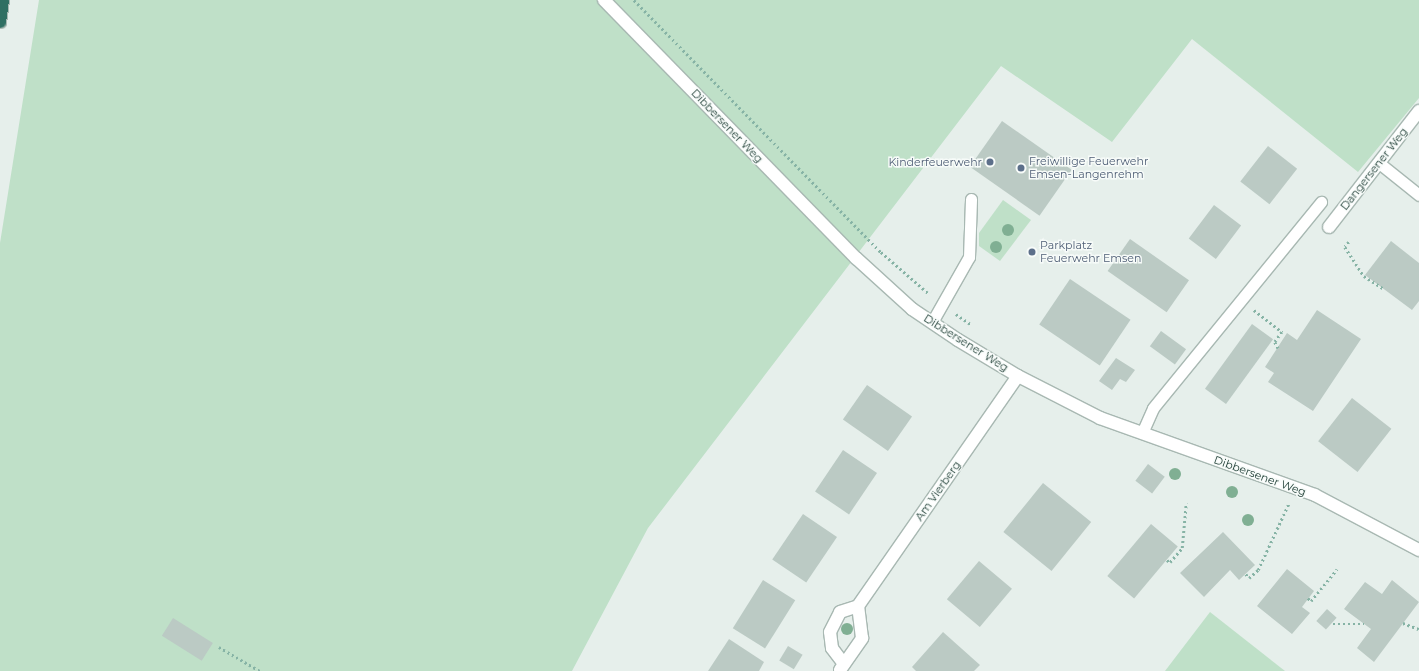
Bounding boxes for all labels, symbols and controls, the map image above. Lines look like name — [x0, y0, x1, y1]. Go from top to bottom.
street label: Dibbersener Weg — [689, 86, 765, 166]
street label: Dangersener Weg — [1338, 125, 1410, 213]
place label: Kinderfeuerwehr — [888, 155, 982, 169]
place label: Freiwillige Feuerwehr Emsen-Langenrehm — [1029, 155, 1148, 181]
marker: Kinderfeuerwehr — [985, 157, 995, 167]
marker: Freiwillige Feuerwehr Emsen-Langenrehm — [1016, 163, 1026, 173]
place label: Parkplatz Feuerwehr Emsen — [1040, 239, 1141, 265]
marker: Parkplatz Feuerwehr Emsen — [1027, 247, 1037, 257]
street label: Dibbersener Weg — [921, 312, 1011, 374]
street label: Dibbersener Weg — [1212, 453, 1308, 499]
street label: Am Vierberg — [913, 459, 963, 523]

